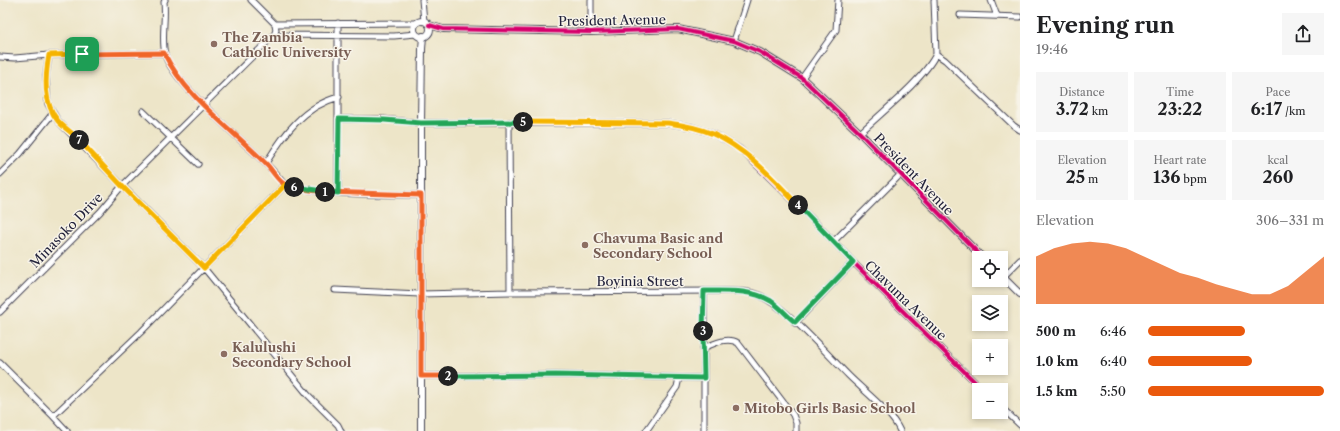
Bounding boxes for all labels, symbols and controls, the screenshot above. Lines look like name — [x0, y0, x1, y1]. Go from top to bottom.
street label: President Avenue — [558, 11, 666, 29]
text: Evening run — [1036, 12, 1175, 39]
button: share — [1282, 13, 1324, 55]
place label: The Zambia Catholic University — [222, 29, 352, 60]
pin — [65, 37, 99, 71]
marker: The Zambia Catholic University — [209, 39, 219, 49]
text: 19:46 — [1036, 41, 1068, 57]
icon: arrive — [71, 43, 93, 65]
text: Distance — [1059, 85, 1105, 99]
text: Time — [1166, 85, 1194, 99]
text: Pace — [1266, 85, 1290, 99]
text: 3.72 — [1056, 99, 1089, 119]
text: 23:22 — [1158, 99, 1202, 119]
text: 6:17 — [1250, 99, 1282, 119]
text: km — [1089, 104, 1108, 118]
text: /km — [1282, 104, 1306, 118]
pin: 5 — [513, 112, 533, 132]
text: 5 — [520, 115, 526, 129]
pin: 7 — [69, 130, 89, 150]
street label: President Avenue — [871, 130, 957, 218]
text: 7 — [76, 133, 82, 147]
text: Elevation — [1057, 153, 1107, 167]
text: Heart rate — [1153, 153, 1207, 167]
text: kcal — [1268, 153, 1288, 167]
text: 25 — [1066, 167, 1085, 187]
text: 136 — [1153, 167, 1180, 187]
text: 260 — [1262, 167, 1294, 187]
text: m — [1085, 172, 1098, 186]
text: bpm — [1180, 172, 1207, 186]
pin: 6 — [284, 177, 304, 197]
text: 6 — [291, 180, 297, 194]
pin: 1 — [315, 182, 335, 202]
text: 1 — [323, 185, 327, 199]
street label: Minasoko Drive — [26, 189, 106, 271]
pin: 4 — [788, 195, 808, 215]
text: 4 — [795, 198, 801, 212]
text: Elevation — [1036, 212, 1094, 228]
text: 306–331 m — [1256, 212, 1324, 228]
place label: Chavuma Basic and Secondary School — [593, 230, 723, 261]
marker: Chavuma Basic and Secondary School — [580, 240, 590, 250]
map controls — [972, 251, 1008, 419]
button: locate — [972, 251, 1008, 287]
street label: Chavuma Avenue — [862, 257, 950, 343]
street label: Boyinia Street — [597, 273, 684, 289]
button: layers — [972, 295, 1008, 331]
pin: 3 — [693, 321, 713, 341]
text: 500 m — [1036, 323, 1076, 339]
text: 6:46 — [1100, 323, 1126, 339]
text: 3 — [700, 324, 706, 338]
place label: Kalulushi Secondary School — [232, 339, 352, 370]
button: + — [972, 339, 1008, 375]
marker: Kalulushi Secondary School — [219, 349, 229, 359]
text: 1.0 km — [1036, 353, 1078, 369]
text: 6:40 — [1100, 353, 1127, 369]
pin: 2 — [438, 366, 458, 386]
text: 2 — [445, 369, 451, 383]
button: − — [972, 383, 1008, 419]
text: 1.5 km — [1036, 383, 1077, 399]
text: 5:50 — [1100, 383, 1126, 399]
place label: Mitobo Girls Basic School — [744, 400, 916, 416]
marker: Mitobo Girls Basic School — [731, 403, 741, 413]

